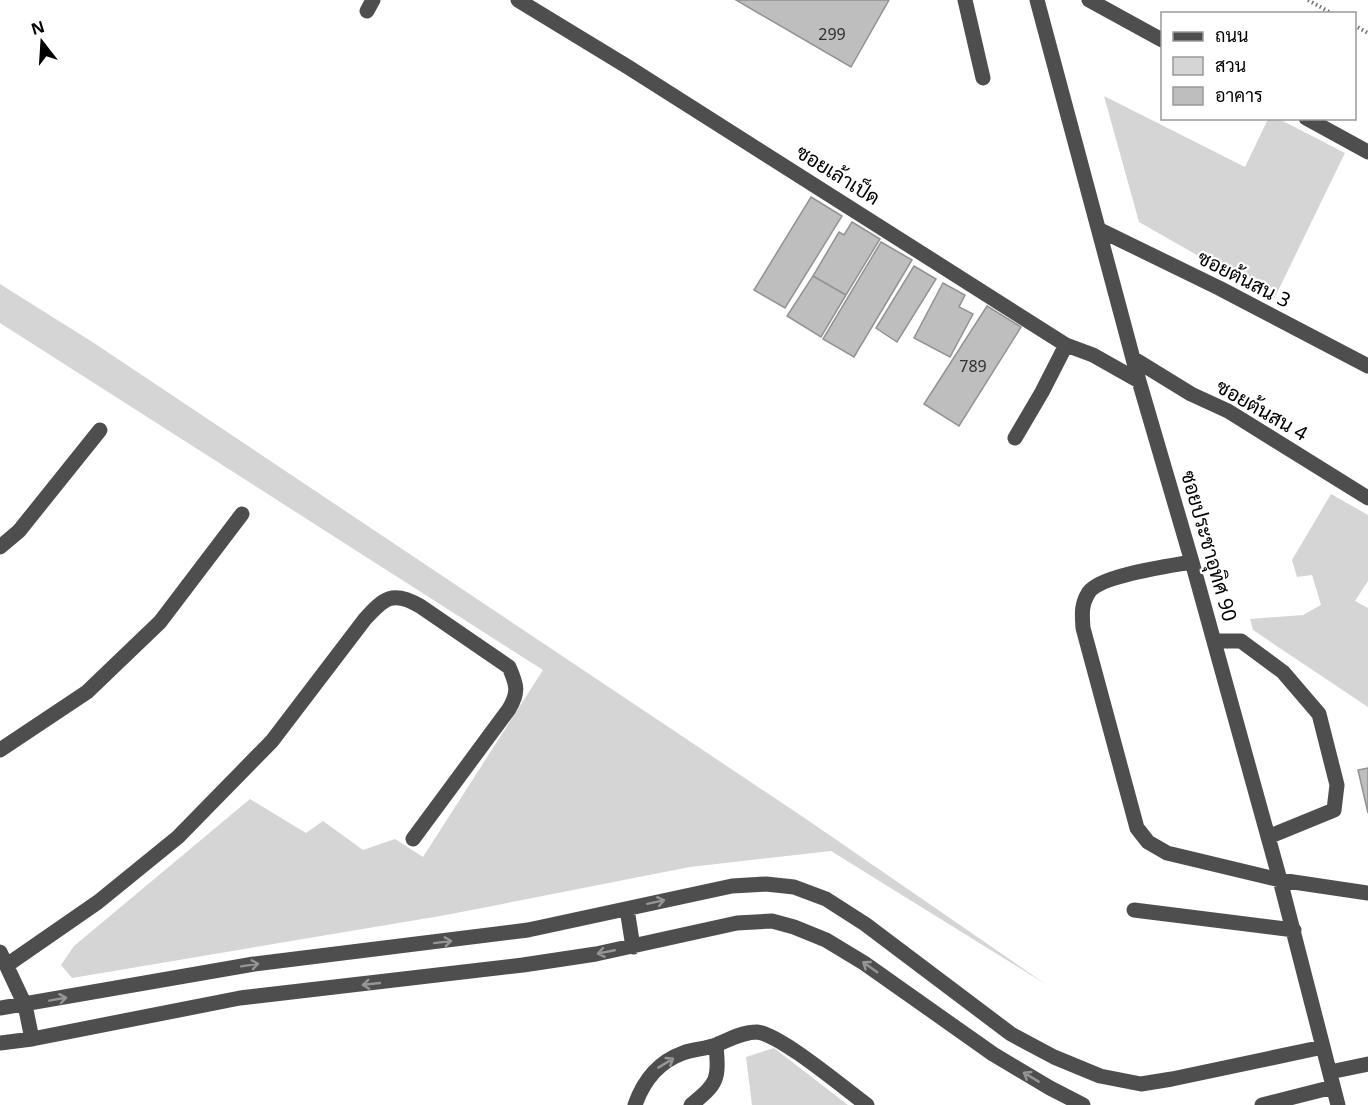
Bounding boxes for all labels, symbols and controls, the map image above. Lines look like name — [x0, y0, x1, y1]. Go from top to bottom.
north arrow — [12, 12, 72, 72]
legend — [1161, 12, 1356, 120]
text: N — [28, 15, 47, 40]
house number: 299 — [818, 23, 846, 45]
text: ถนน — [1215, 23, 1248, 47]
text: สวน — [1215, 53, 1246, 77]
text: อาคาร — [1215, 83, 1263, 107]
street label: ซอยเล้าเป็ด — [791, 138, 885, 211]
street label: ซอยต้นสน 3 — [1193, 244, 1296, 314]
house number: 789 — [959, 355, 987, 377]
street label: ซอยต้นสน 4 — [1212, 373, 1313, 447]
street label: ซอยประชาอุทิศ 90 — [1174, 467, 1244, 625]
one-way arrow — [645, 896, 665, 907]
one-way arrow — [433, 936, 453, 947]
one-way arrow — [596, 947, 616, 958]
one-way arrow — [239, 960, 259, 971]
one-way arrow — [863, 961, 879, 973]
one-way arrow — [361, 979, 381, 990]
one-way arrow — [47, 993, 67, 1004]
one-way arrow — [657, 1057, 674, 1069]
one-way arrow — [1023, 1071, 1040, 1083]

